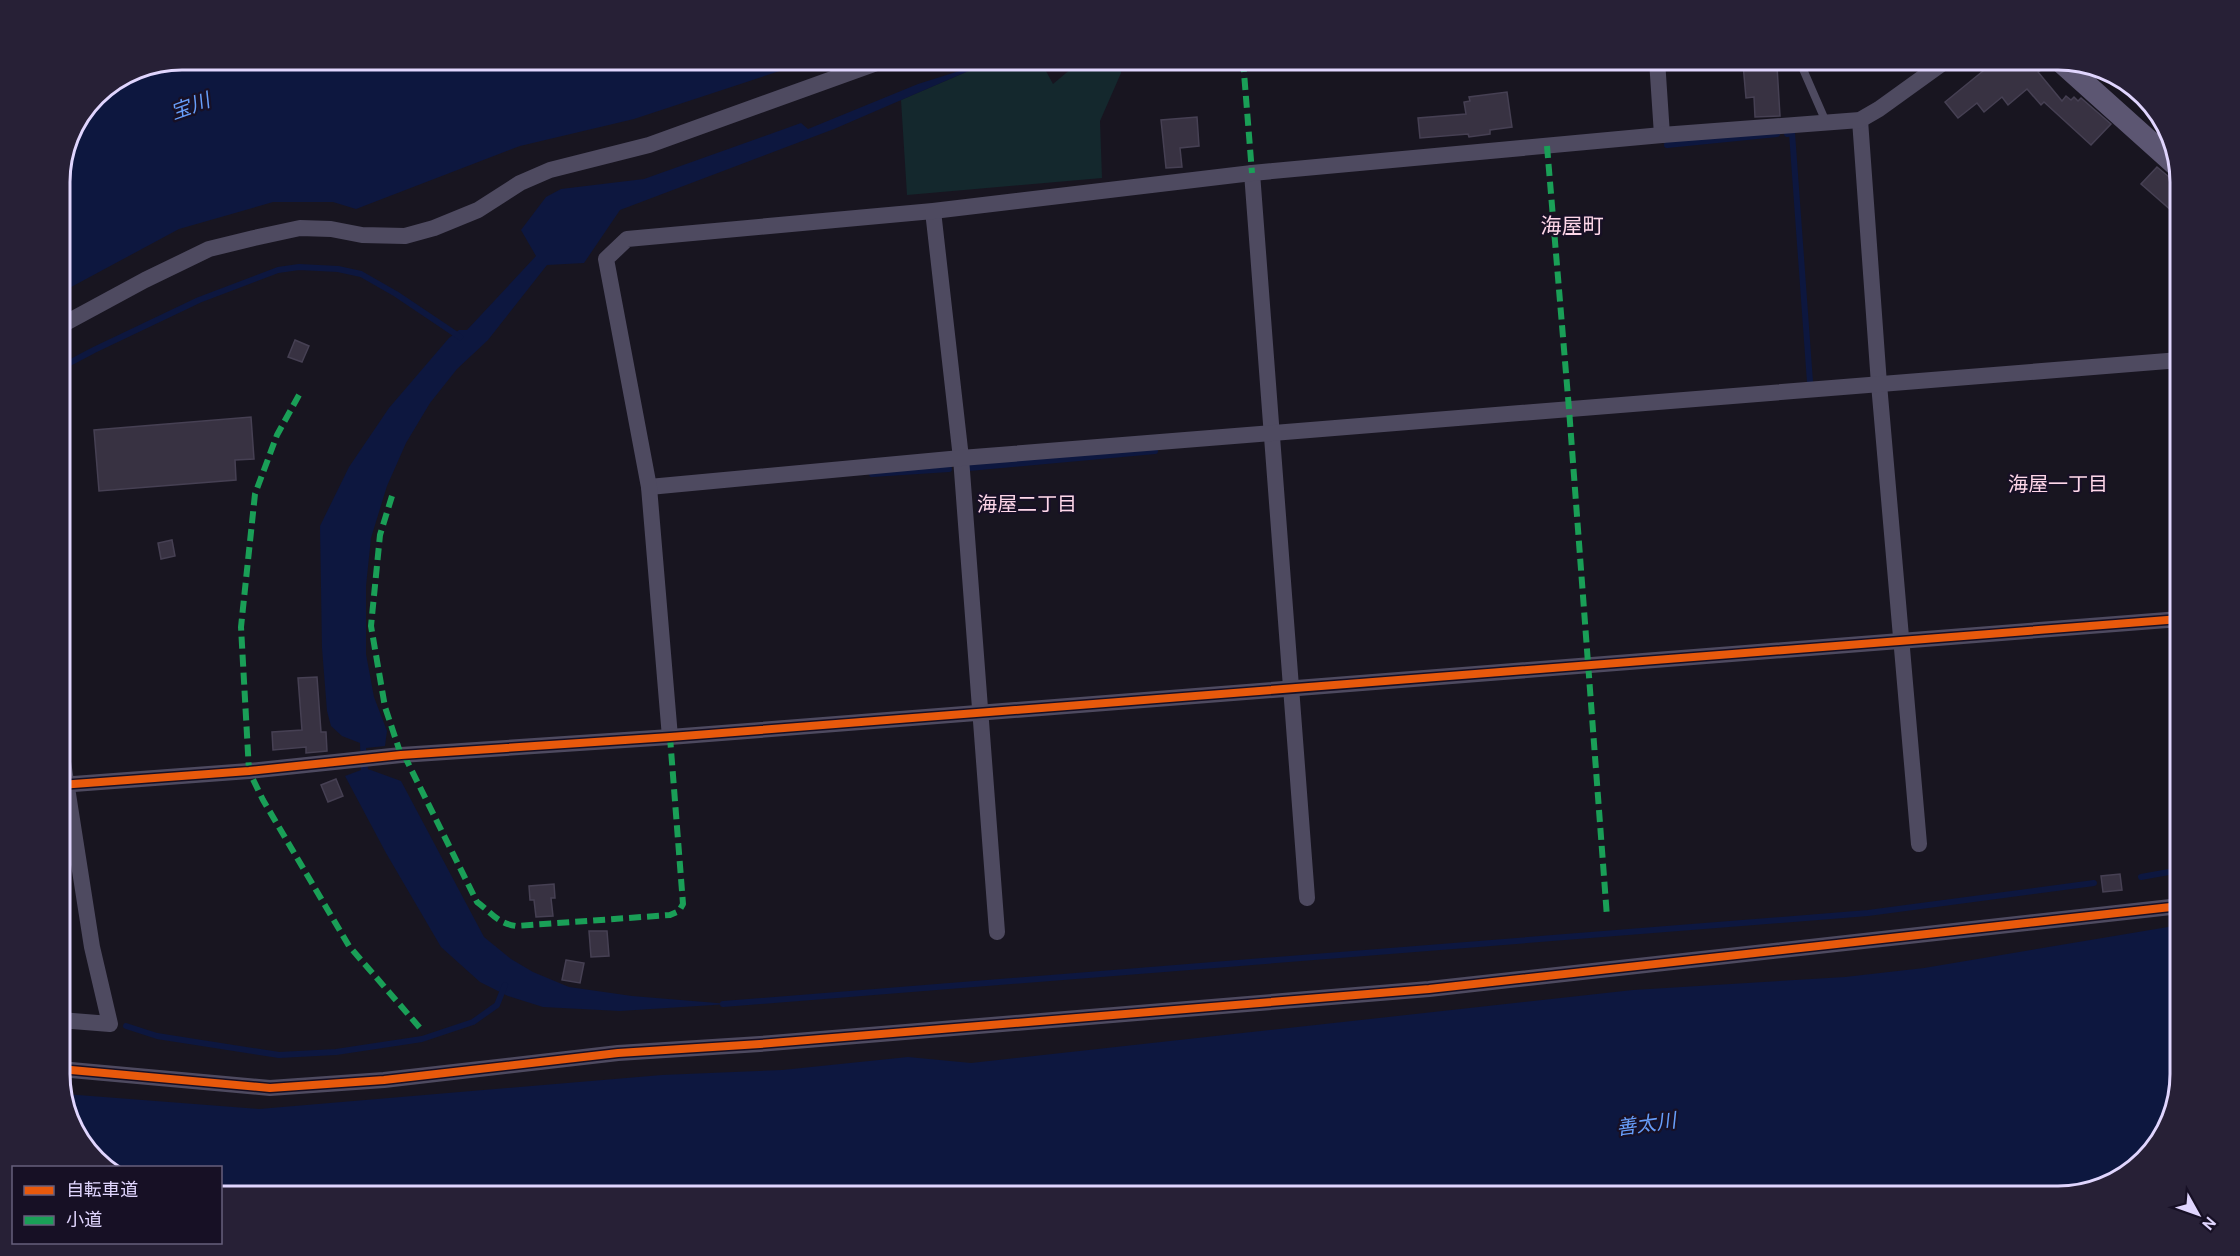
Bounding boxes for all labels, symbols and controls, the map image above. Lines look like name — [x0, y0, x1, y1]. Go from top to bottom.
water label: 宝川 — [167, 87, 215, 124]
district label: 海屋町 — [1541, 213, 1604, 238]
district label: 海屋一丁目 — [2008, 472, 2108, 496]
district label: 海屋二丁目 — [977, 492, 1077, 516]
water label: 善太川 — [1615, 1108, 1679, 1140]
legend — [12, 1166, 222, 1244]
text: 自転車道 — [66, 1179, 138, 1201]
north arrow — [2168, 1184, 2228, 1244]
text: 小道 — [66, 1209, 102, 1231]
text: N — [2198, 1213, 2220, 1234]

